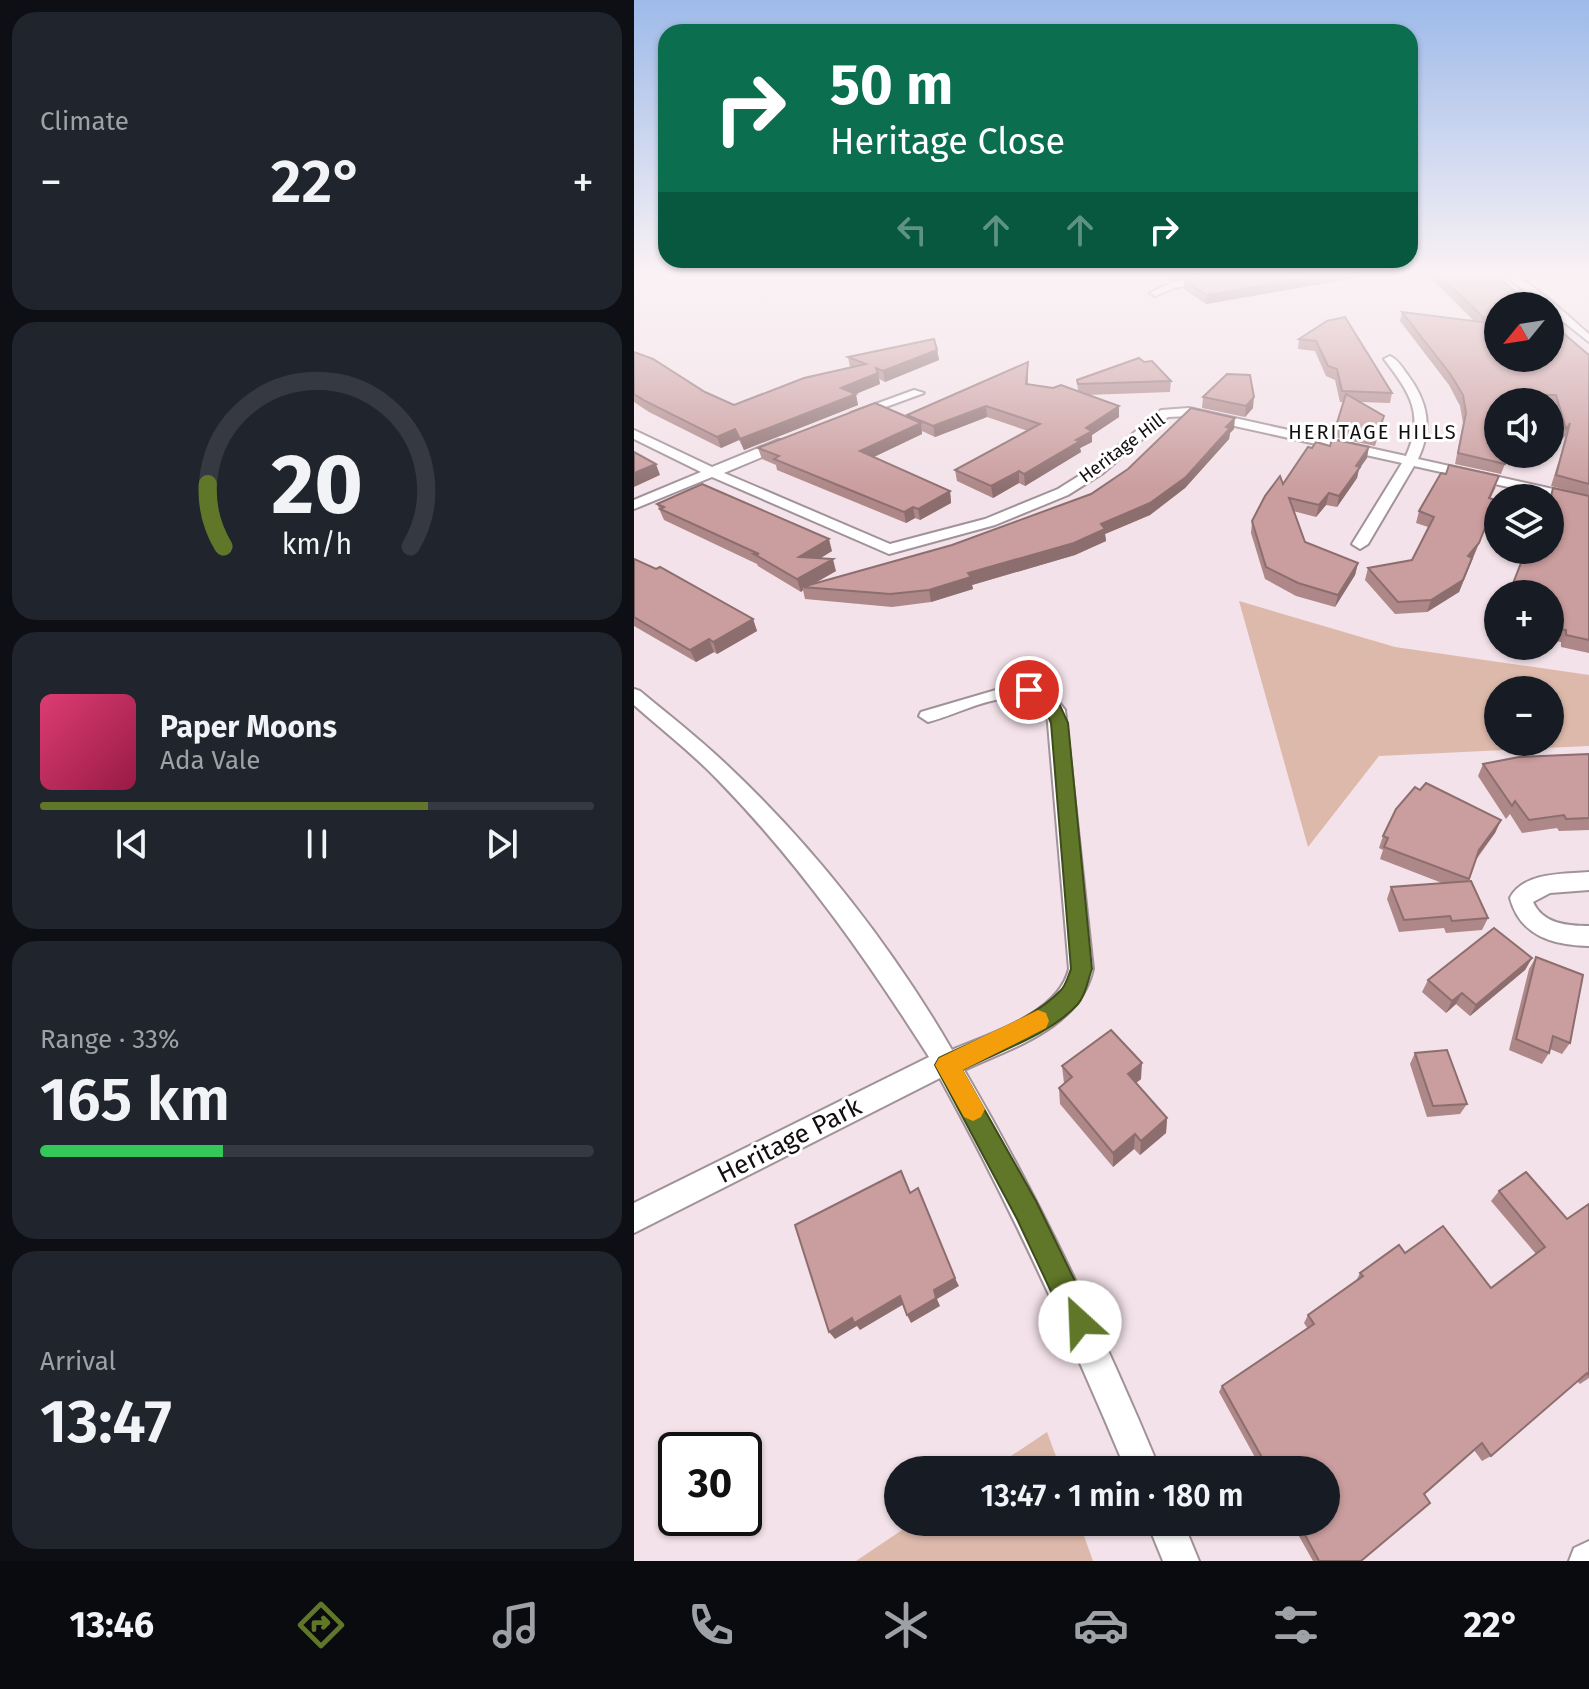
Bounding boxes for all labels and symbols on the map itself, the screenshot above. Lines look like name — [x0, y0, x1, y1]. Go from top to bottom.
north arrow — [1484, 292, 1564, 372]
street label: Heritage Hill — [1075, 409, 1169, 487]
district label: HERITAGE HILLS — [1288, 420, 1458, 444]
pin — [995, 656, 1063, 724]
street label: Heritage Park — [712, 1091, 867, 1190]
position arrow — [1038, 1280, 1122, 1364]
speed limit sign: 30 — [658, 1432, 762, 1536]

